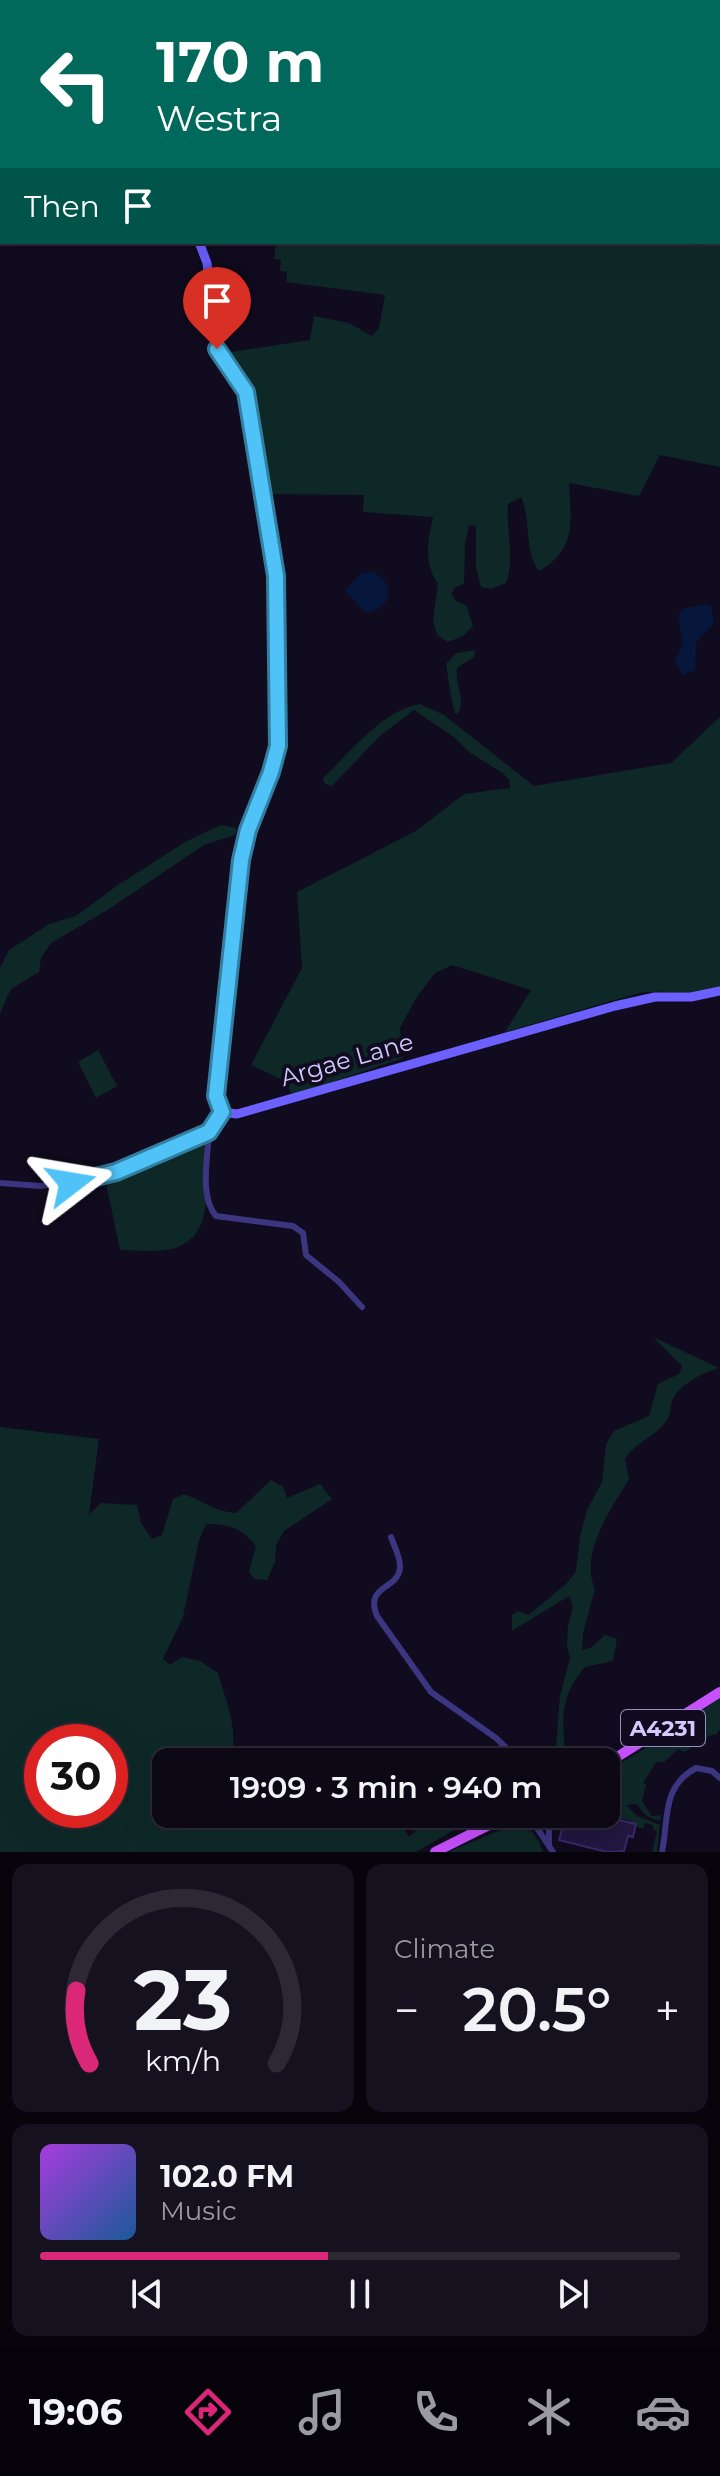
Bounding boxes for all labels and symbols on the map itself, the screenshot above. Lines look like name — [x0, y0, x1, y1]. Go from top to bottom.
pin — [183, 267, 251, 349]
street label: Argae Lane — [277, 1027, 417, 1092]
position arrow — [29, 1141, 113, 1225]
road number: A4231 — [621, 1710, 705, 1746]
speed limit sign: 30 — [24, 1724, 128, 1828]

